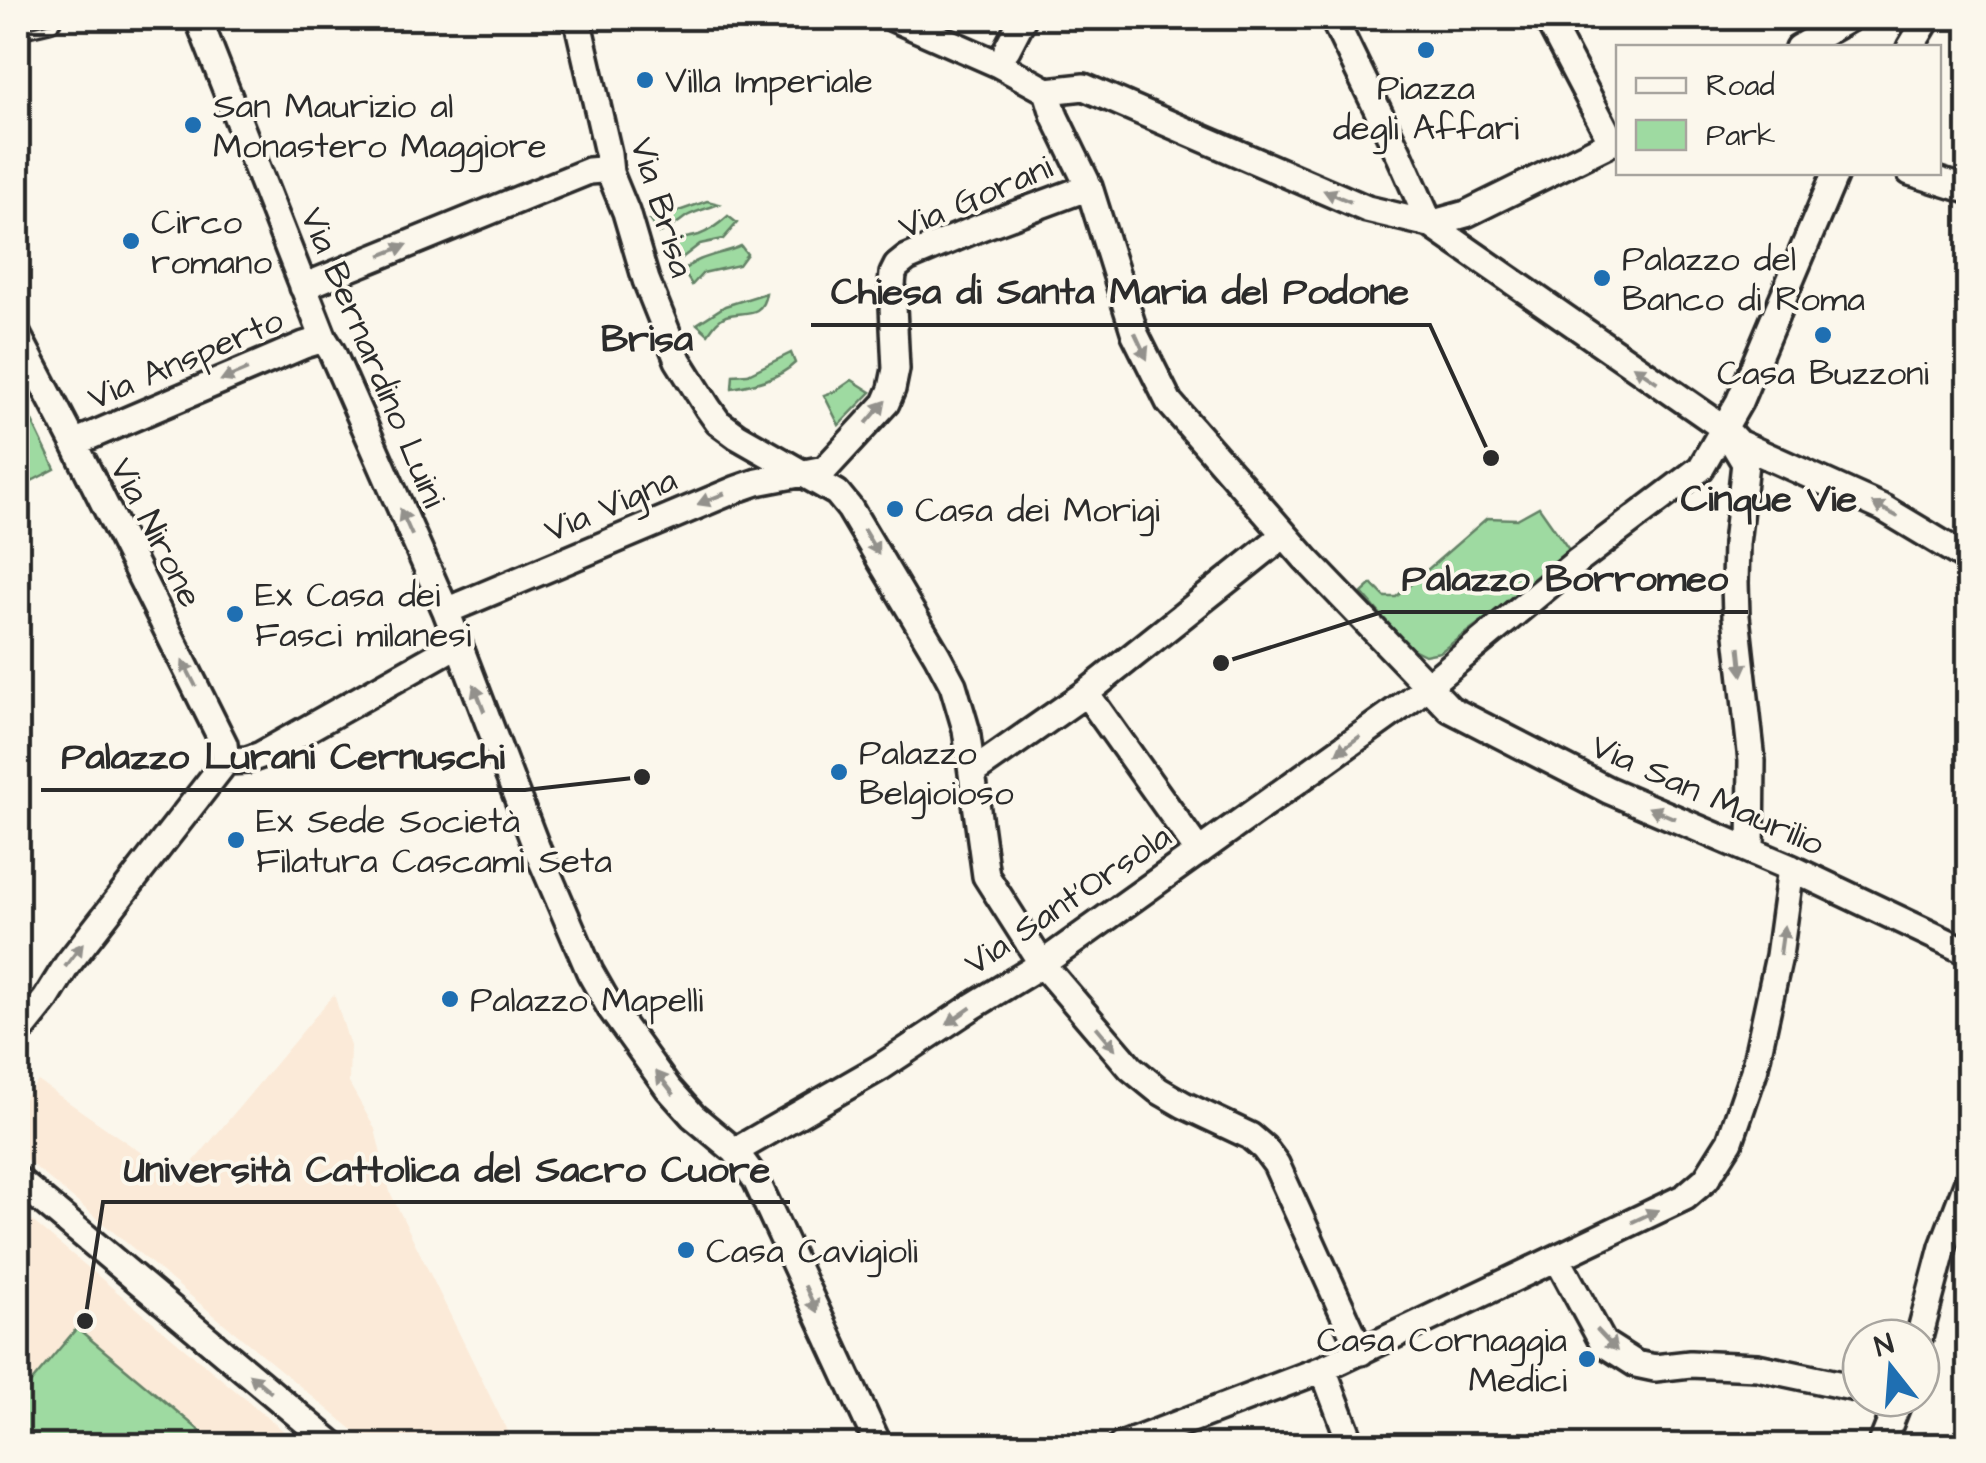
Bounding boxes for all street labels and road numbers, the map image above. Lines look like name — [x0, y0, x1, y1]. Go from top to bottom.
street label: Via Brisa — [617, 131, 706, 284]
street label: Via Gorani — [891, 143, 1060, 252]
street label: Via Bernardino Luini — [287, 200, 458, 515]
street label: Via Ansperto — [80, 296, 291, 423]
street label: Via Nirone — [97, 449, 214, 616]
street label: Via Vigna — [537, 455, 685, 557]
street label: Via San Maurilio — [1583, 722, 1832, 869]
street label: Via Sant'Orsola — [955, 813, 1181, 988]

